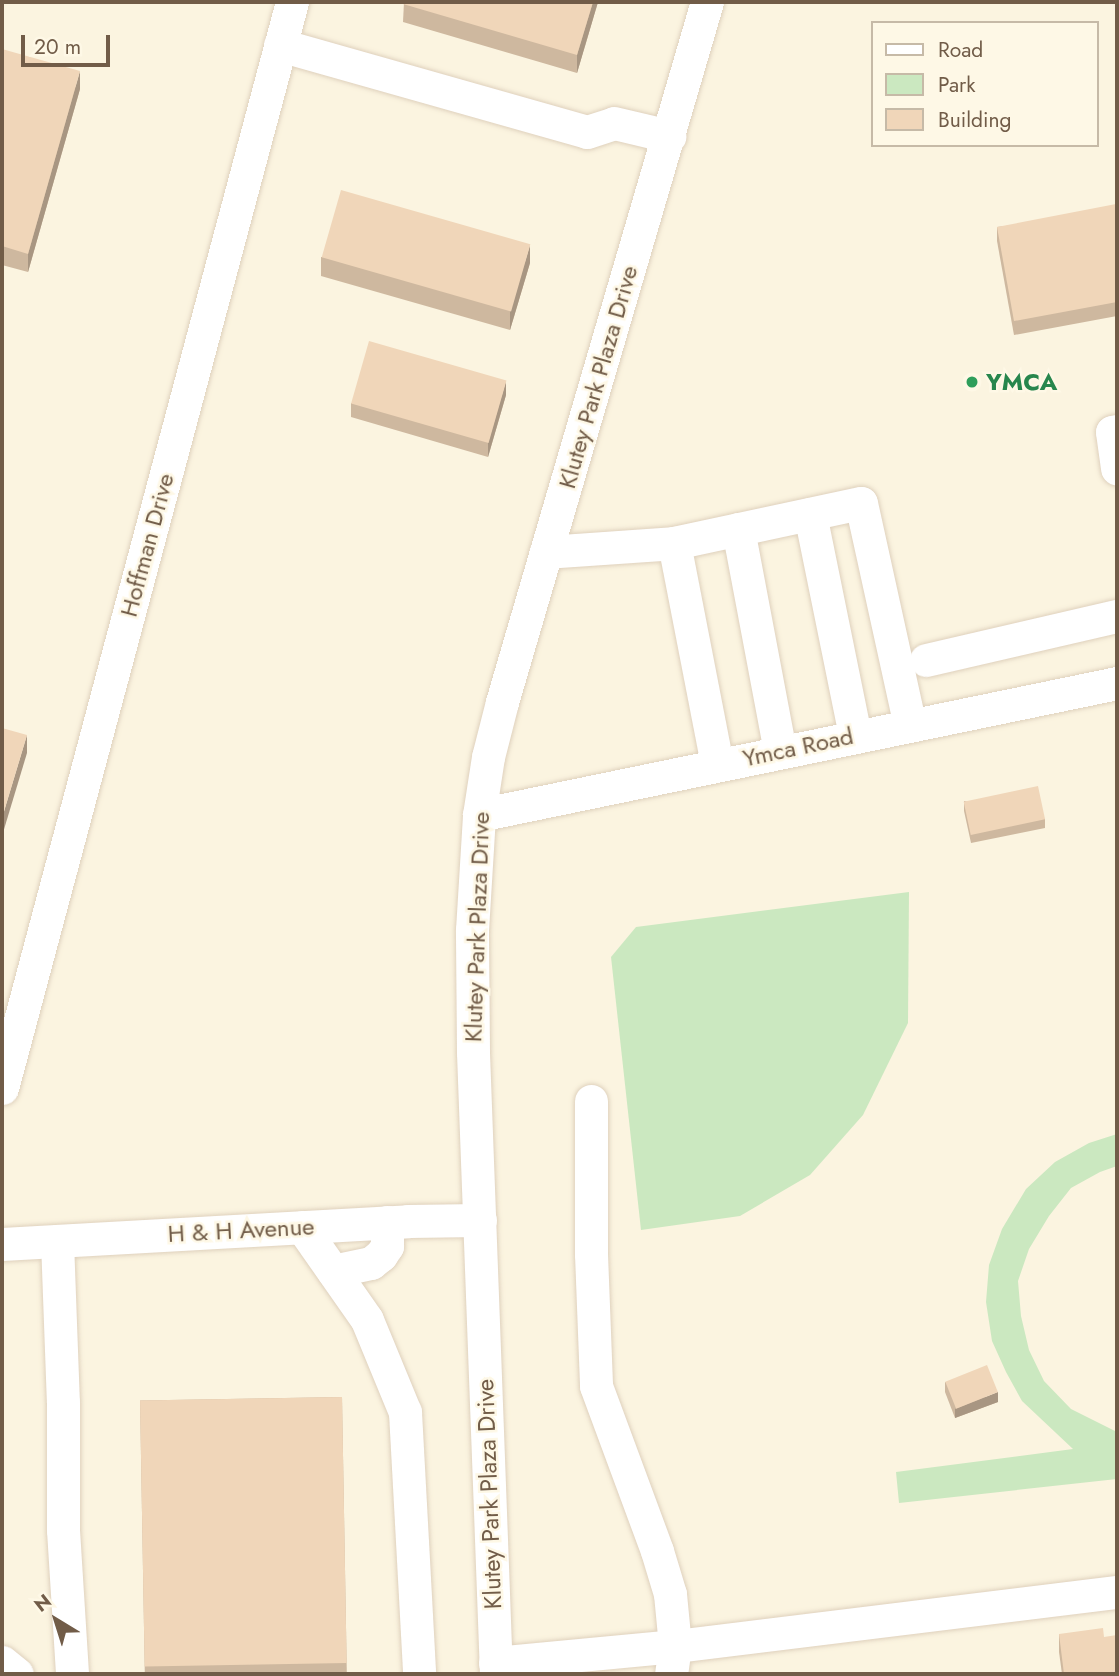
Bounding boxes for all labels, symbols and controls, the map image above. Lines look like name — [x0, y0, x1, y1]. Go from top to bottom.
scale bar — [24, 21, 114, 65]
legend — [870, 21, 1098, 147]
text: 20 m — [34, 32, 81, 62]
text: Road — [938, 35, 983, 65]
text: Park — [938, 70, 975, 100]
text: Building — [938, 105, 1011, 135]
street label: Klutey Park Plaza Drive — [552, 262, 644, 492]
place label: YMCA — [986, 368, 1057, 396]
marker: YMCA — [964, 374, 980, 390]
street label: Hoffman Drive — [114, 470, 180, 620]
street label: Ymca Road — [740, 721, 856, 773]
street label: Klutey Park Plaza Drive — [459, 811, 495, 1043]
street label: H & H Avenue — [167, 1212, 315, 1248]
street label: Klutey Park Plaza Drive — [471, 1378, 507, 1610]
north arrow — [21, 1585, 91, 1655]
text: N — [29, 1588, 57, 1618]

